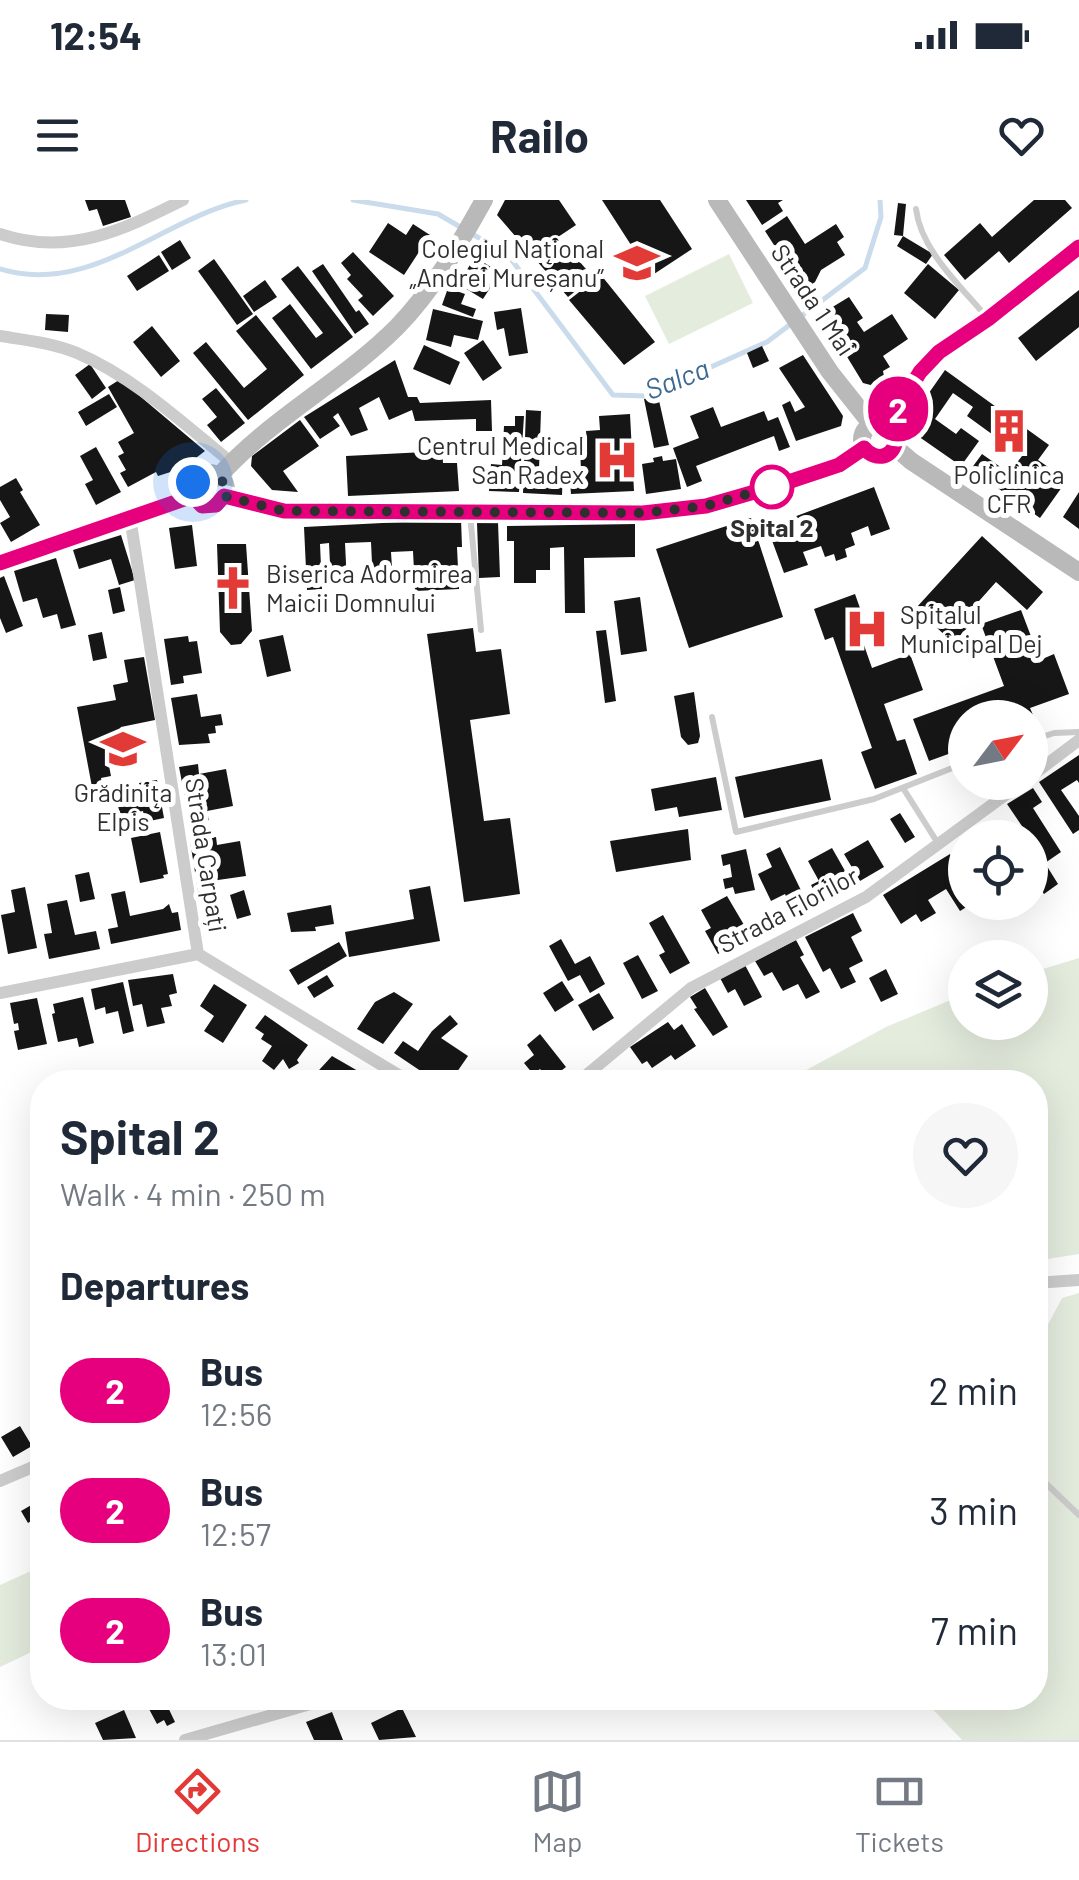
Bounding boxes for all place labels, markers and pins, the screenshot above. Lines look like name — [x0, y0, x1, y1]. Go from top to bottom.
place label: Colegiul Național „Andrei Mureșanu” — [410, 233, 604, 292]
school or university icon: Colegiul Național „Andrei Mureșanu” — [613, 239, 661, 287]
building icon: Policlinica CFR — [985, 407, 1033, 455]
place label: Centrul Medical San Radex — [417, 430, 584, 489]
hospital icon: Centrul Medical San Radex — [593, 436, 641, 484]
place label: Policlinica CFR — [954, 459, 1064, 518]
marker: Spital 2 — [751, 466, 793, 508]
place label: Spital 2 — [730, 512, 814, 542]
place label: Biserica Adormirea Maicii Domnului — [266, 558, 473, 617]
church icon: Biserica Adormirea Maicii Domnului — [209, 564, 257, 612]
place label: Spitalul Municipal Dej — [900, 599, 1043, 658]
hospital icon: Spitalul Municipal Dej — [843, 605, 891, 653]
school or university icon: Grădinița Elpis — [99, 725, 147, 773]
place label: Grădinița Elpis — [74, 777, 172, 836]

